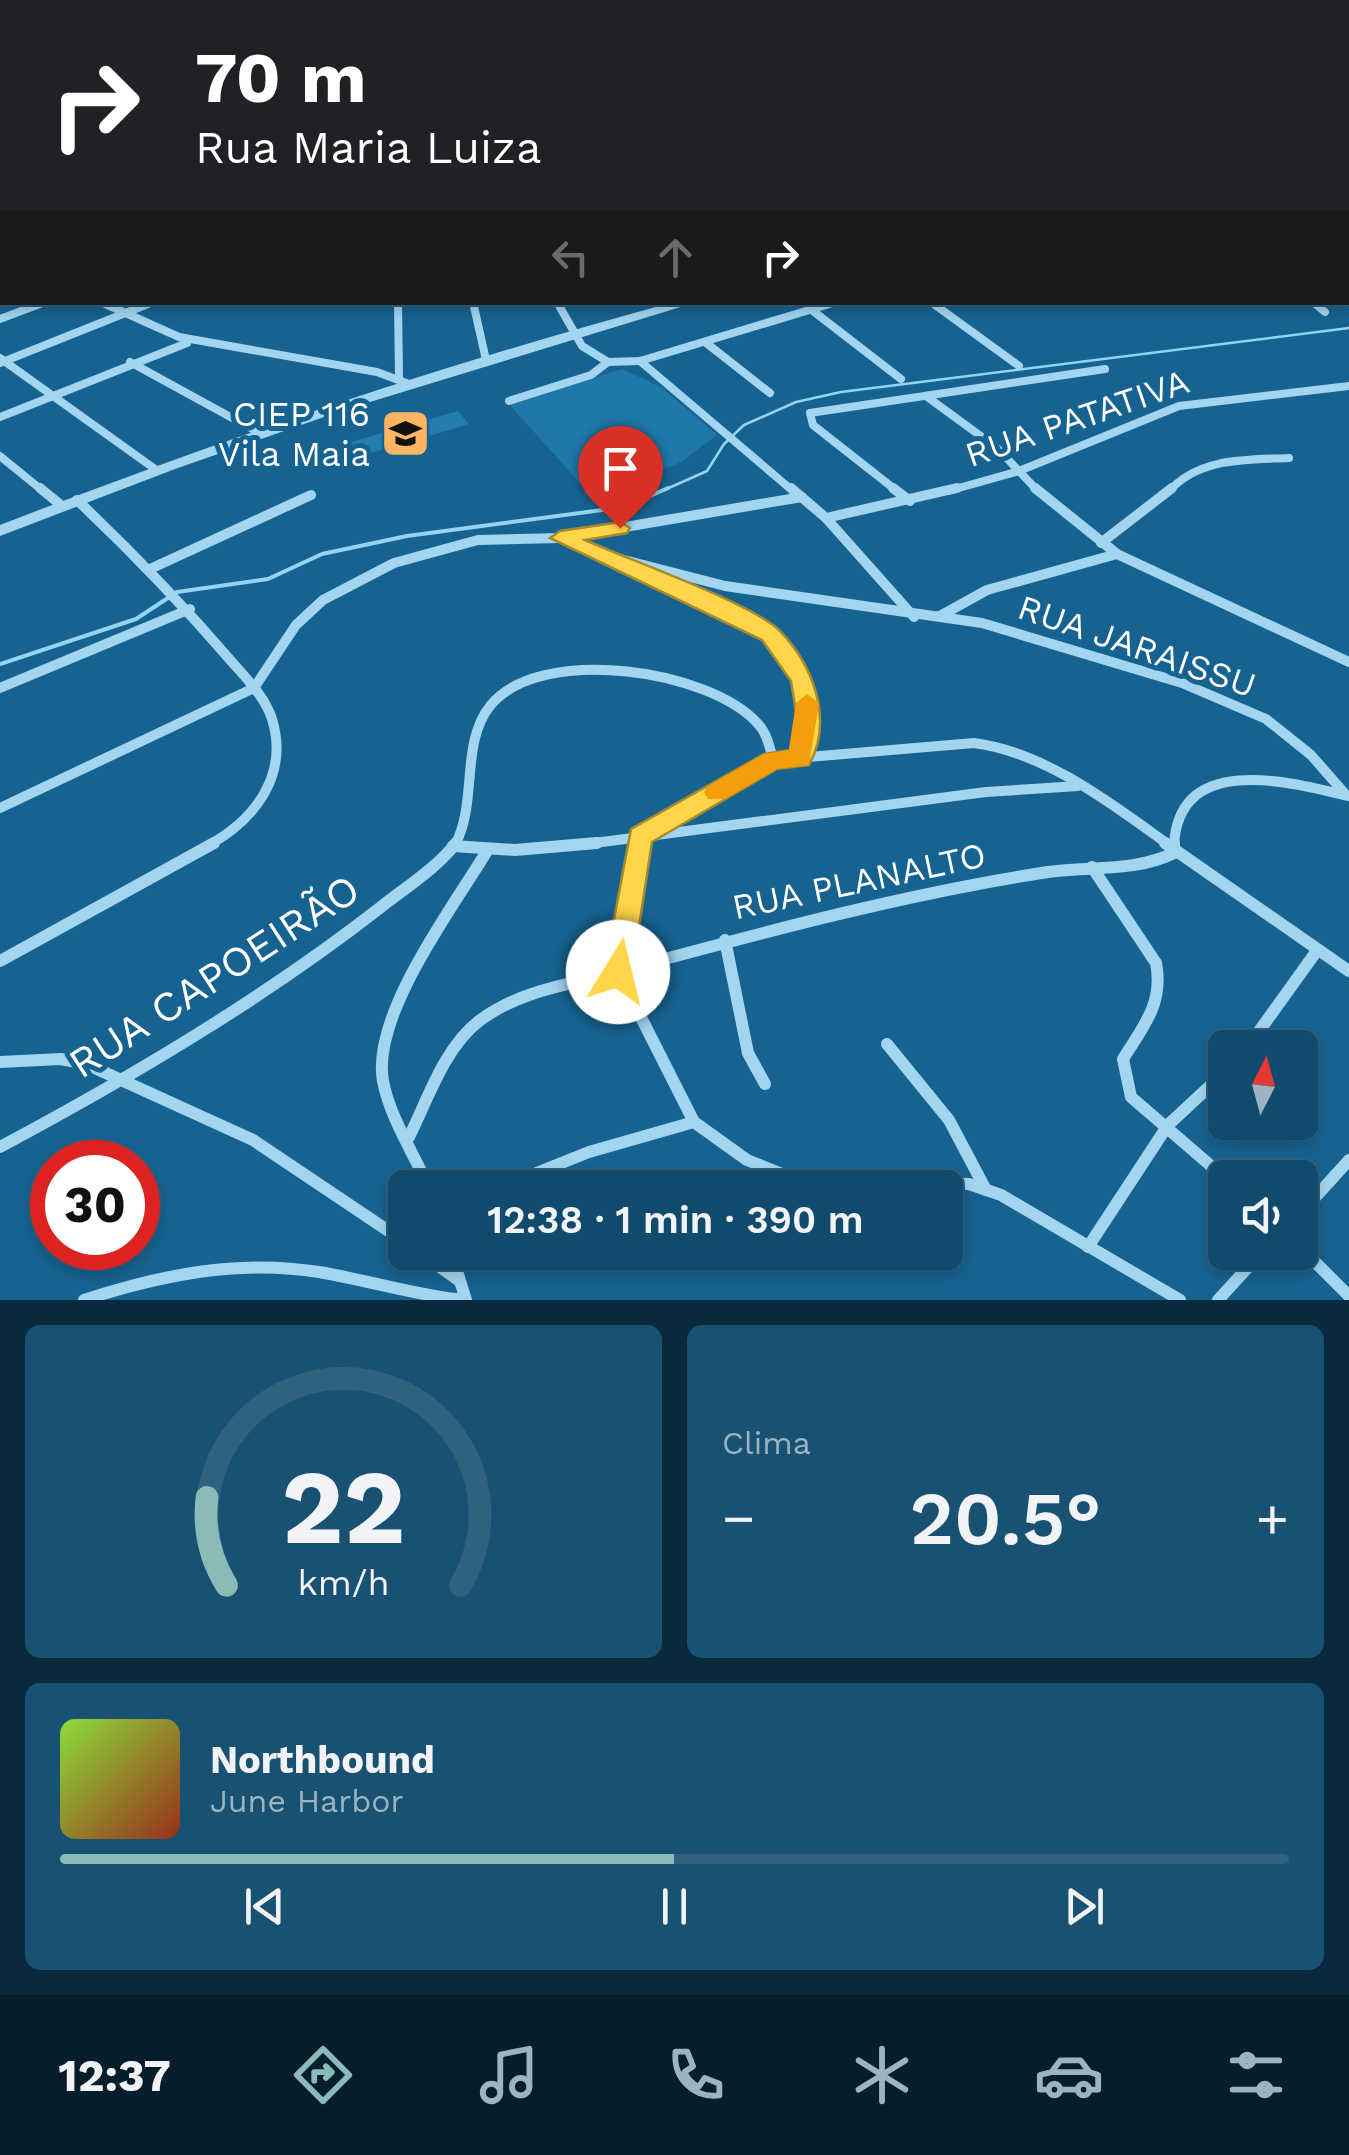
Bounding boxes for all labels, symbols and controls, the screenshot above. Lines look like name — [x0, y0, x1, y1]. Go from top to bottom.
text: 70 m — [195, 37, 367, 119]
icon: right — [30, 40, 160, 170]
text: Rua Maria Luiza — [195, 121, 541, 174]
icon: left — [543, 230, 598, 285]
icon: ahead — [648, 230, 703, 285]
icon: right — [753, 230, 808, 285]
street label: RUA PATATIVA — [960, 360, 1194, 476]
place label: CIEP 116 Vila Maia — [218, 393, 370, 475]
school or university icon: CIEP 116 Vila Maia — [379, 408, 431, 460]
pin — [578, 426, 663, 529]
icon: arrive — [593, 441, 648, 496]
street label: RUA JARAISSU — [1013, 586, 1261, 706]
street label: RUA PLANALTO — [728, 834, 990, 928]
street label: RUA CAPOEIRÃO — [60, 864, 368, 1088]
position arrow — [566, 920, 670, 1024]
north arrow — [1208, 1030, 1318, 1140]
map controls — [1208, 1030, 1318, 1270]
speed limit sign: 30 — [30, 1140, 160, 1270]
button: sound — [1208, 1160, 1318, 1270]
text: 12:38 · 1 min · 390 m — [487, 1198, 864, 1242]
text: Clima — [722, 1424, 811, 1462]
text: 22 — [282, 1446, 405, 1568]
text: 20.5° — [910, 1474, 1101, 1562]
text: − — [722, 1486, 755, 1550]
text: + — [1256, 1486, 1289, 1550]
text: km/h — [297, 1562, 390, 1604]
text: Northbound — [210, 1738, 435, 1782]
text: June Harbor — [210, 1782, 404, 1820]
icon: previous — [237, 1879, 292, 1934]
icon: pause — [647, 1879, 702, 1934]
icon: next — [1057, 1879, 1112, 1934]
icon: directions — [288, 2040, 358, 2110]
icon: music — [474, 2040, 544, 2110]
icon: phone — [661, 2040, 731, 2110]
icon: climate — [847, 2040, 917, 2110]
icon: car — [1034, 2040, 1104, 2110]
icon: filters — [1221, 2040, 1291, 2110]
text: 12:37 — [58, 2049, 171, 2102]

